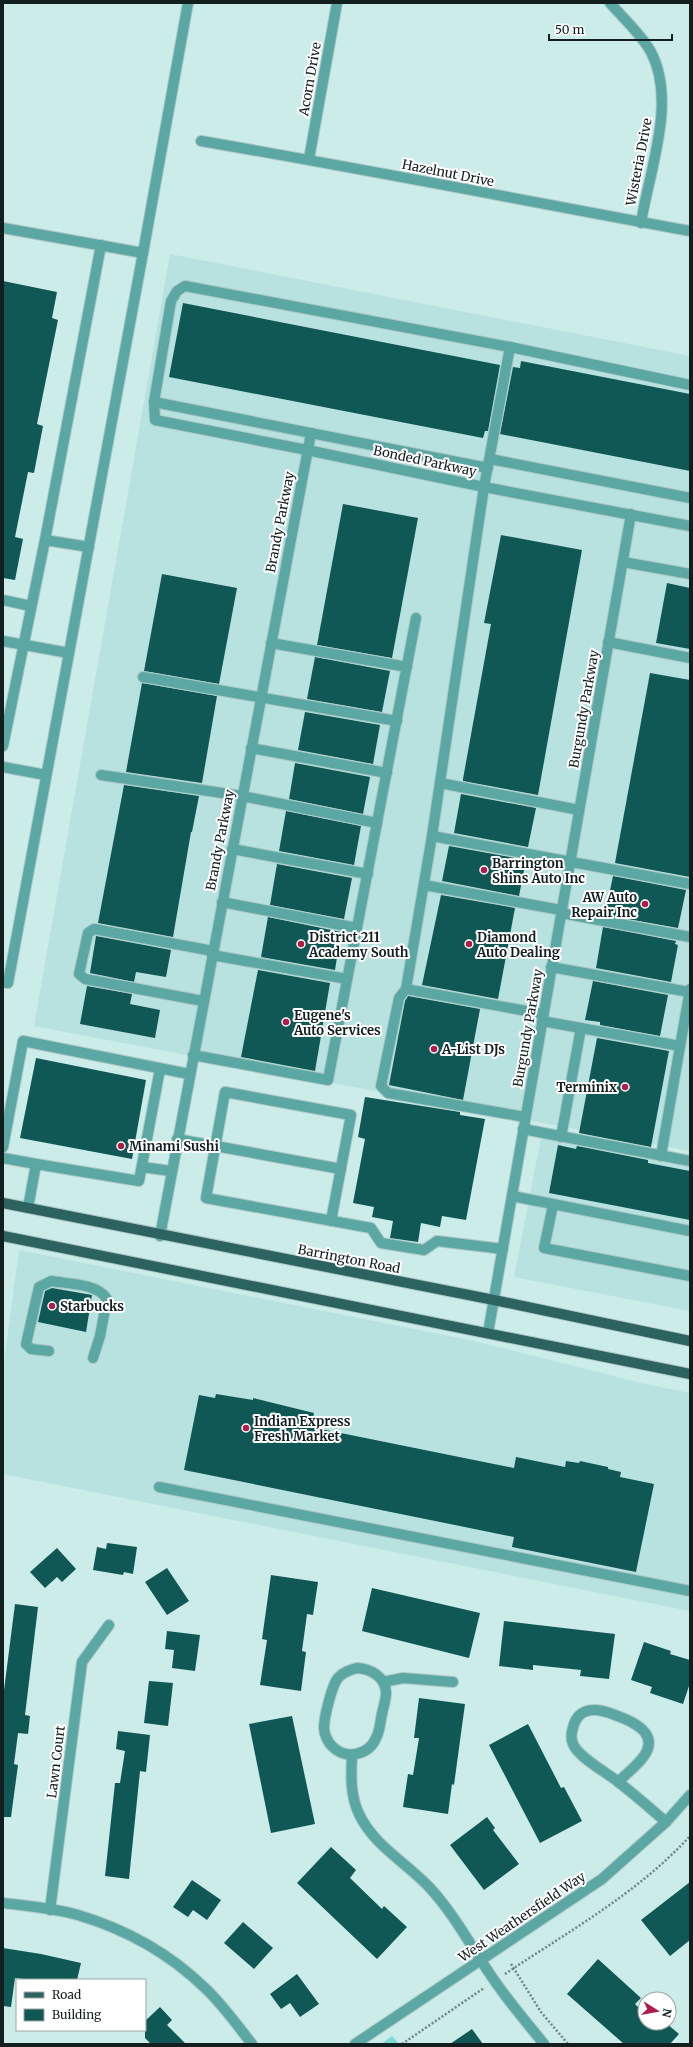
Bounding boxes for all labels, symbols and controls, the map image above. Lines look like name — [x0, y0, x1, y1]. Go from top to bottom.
scale bar — [549, 16, 672, 42]
text: 50 m — [555, 22, 584, 37]
street label: Acorn Drive — [295, 41, 325, 118]
street label: Wisteria Drive — [622, 117, 656, 208]
street label: Hazelnut Drive — [401, 156, 496, 190]
street label: Bonded Parkway — [372, 442, 479, 480]
street label: Brandy Parkway — [262, 470, 298, 574]
street label: Burgundy Parkway — [565, 648, 603, 769]
street label: Brandy Parkway — [202, 788, 238, 892]
place label: Barrington Shins Auto Inc — [492, 855, 585, 887]
marker: Barrington Shins Auto Inc — [479, 865, 489, 875]
place label: AW Auto Repair Inc — [571, 889, 637, 921]
marker: AW Auto Repair Inc — [640, 899, 650, 909]
place label: District 211 Academy South — [308, 929, 409, 961]
place label: Diamond Auto Dealing — [476, 929, 560, 961]
marker: District 211 Academy South — [296, 939, 306, 949]
marker: Diamond Auto Dealing — [464, 939, 474, 949]
street label: Burgundy Parkway — [509, 967, 547, 1088]
place label: Eugene's Auto Services — [293, 1007, 381, 1039]
marker: Eugene's Auto Services — [281, 1017, 291, 1027]
place label: A-List DJs — [441, 1041, 505, 1058]
marker: A-List DJs — [429, 1044, 439, 1054]
place label: Terminix — [556, 1079, 617, 1096]
marker: Terminix — [620, 1082, 630, 1092]
place label: Minami Sushi — [129, 1138, 219, 1155]
marker: Minami Sushi — [116, 1141, 126, 1151]
street label: Barrington Road — [296, 1241, 402, 1277]
place label: Starbucks — [60, 1298, 124, 1315]
marker: Starbucks — [47, 1301, 57, 1311]
place label: Indian Express Fresh Market — [254, 1413, 351, 1445]
marker: Indian Express Fresh Market — [241, 1423, 251, 1433]
street label: Lawn Court — [43, 1725, 69, 1799]
street label: West Weathersfield Way — [454, 1868, 589, 1966]
legend — [16, 1979, 146, 2031]
text: Road — [52, 1987, 81, 2002]
north arrow — [637, 1991, 677, 2031]
text: Building — [52, 2007, 102, 2022]
text: N — [659, 2007, 675, 2019]

